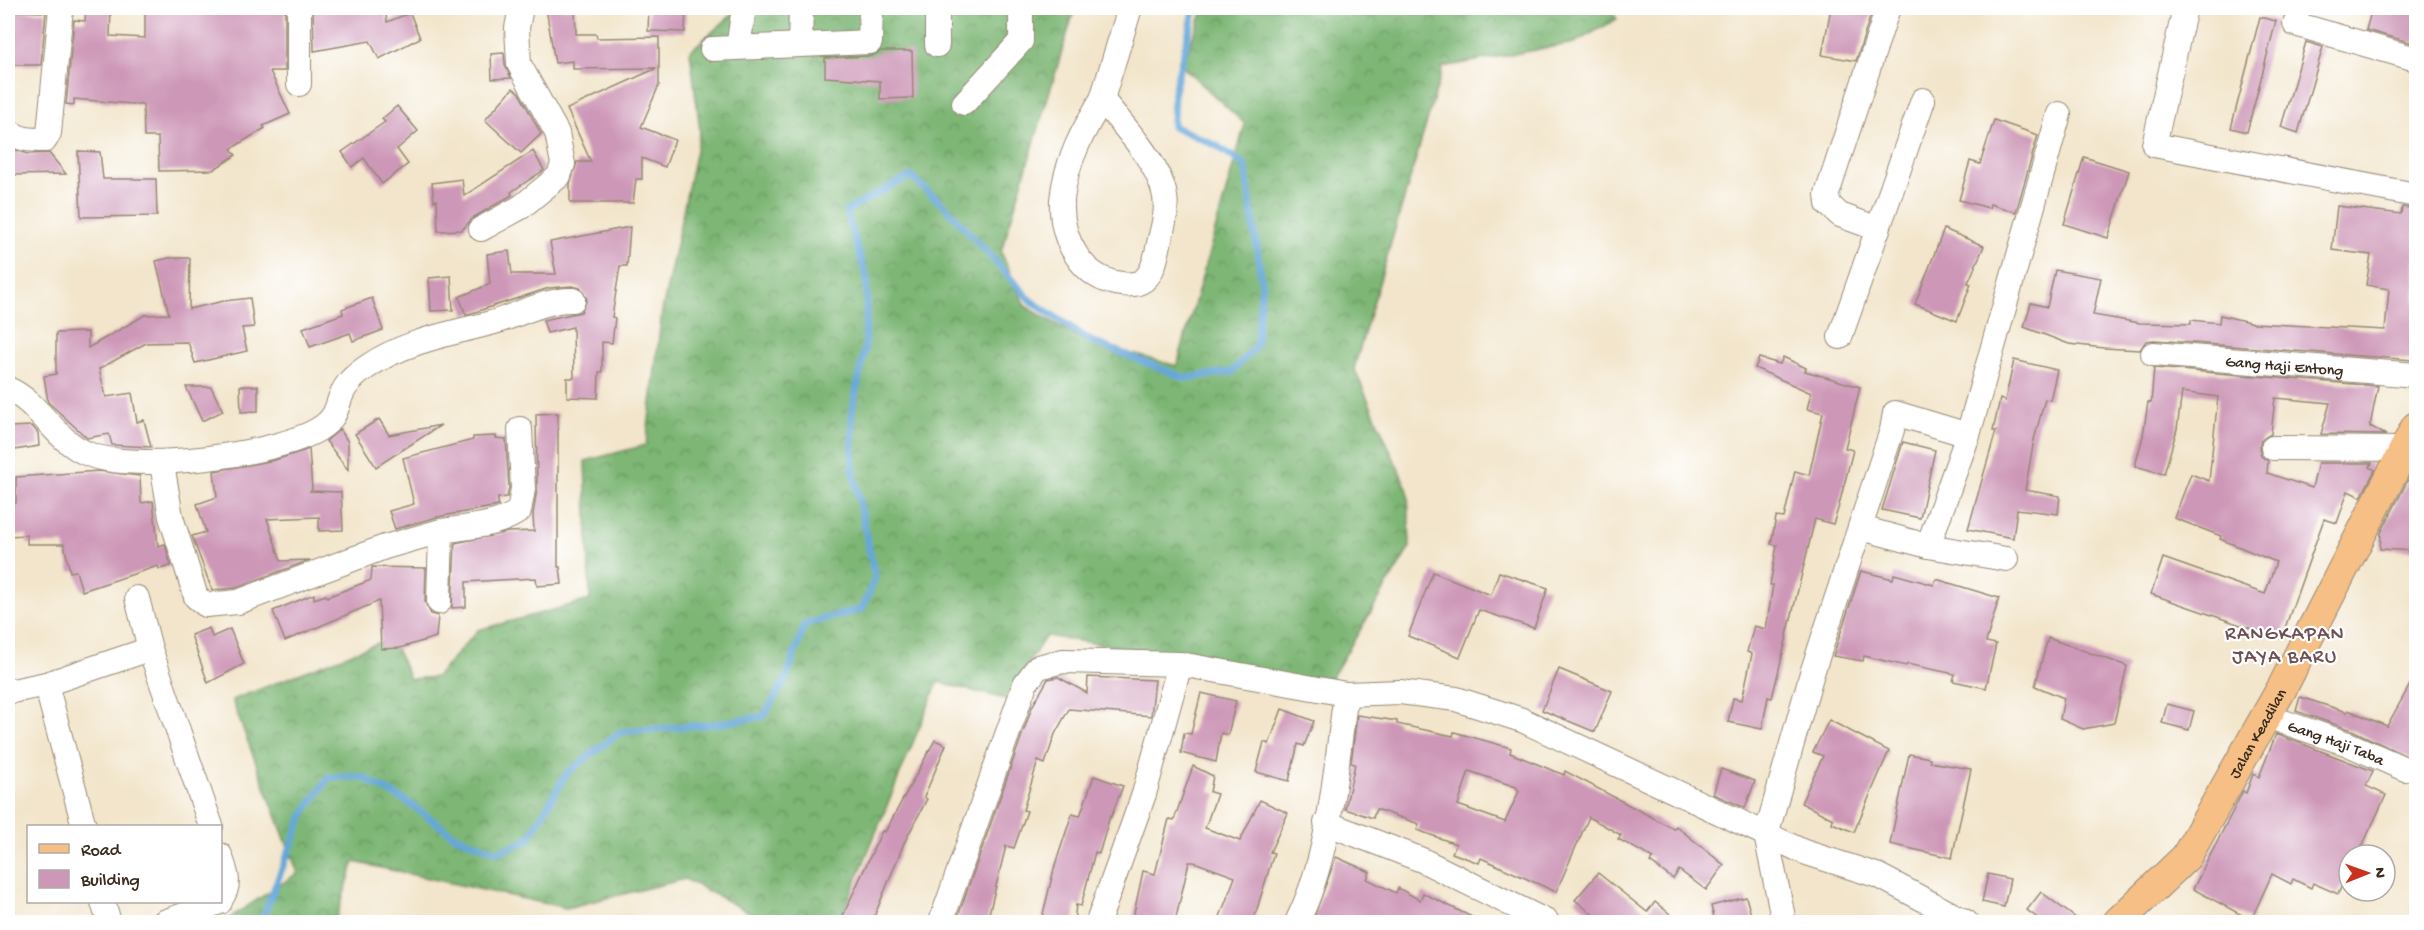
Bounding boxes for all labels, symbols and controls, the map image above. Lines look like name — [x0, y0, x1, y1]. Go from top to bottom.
street label: Gang Haji Entong — [2224, 354, 2344, 382]
district label: RANGKAPAN JAYA BARU — [2225, 624, 2345, 670]
street label: Jalan Keadilan — [2227, 686, 2293, 783]
street label: Gang Haji Taba — [2285, 718, 2387, 772]
legend — [27, 825, 222, 903]
text: Road — [81, 841, 122, 862]
north arrow — [2337, 843, 2397, 903]
text: N — [2369, 867, 2388, 879]
text: Building — [80, 871, 140, 892]

